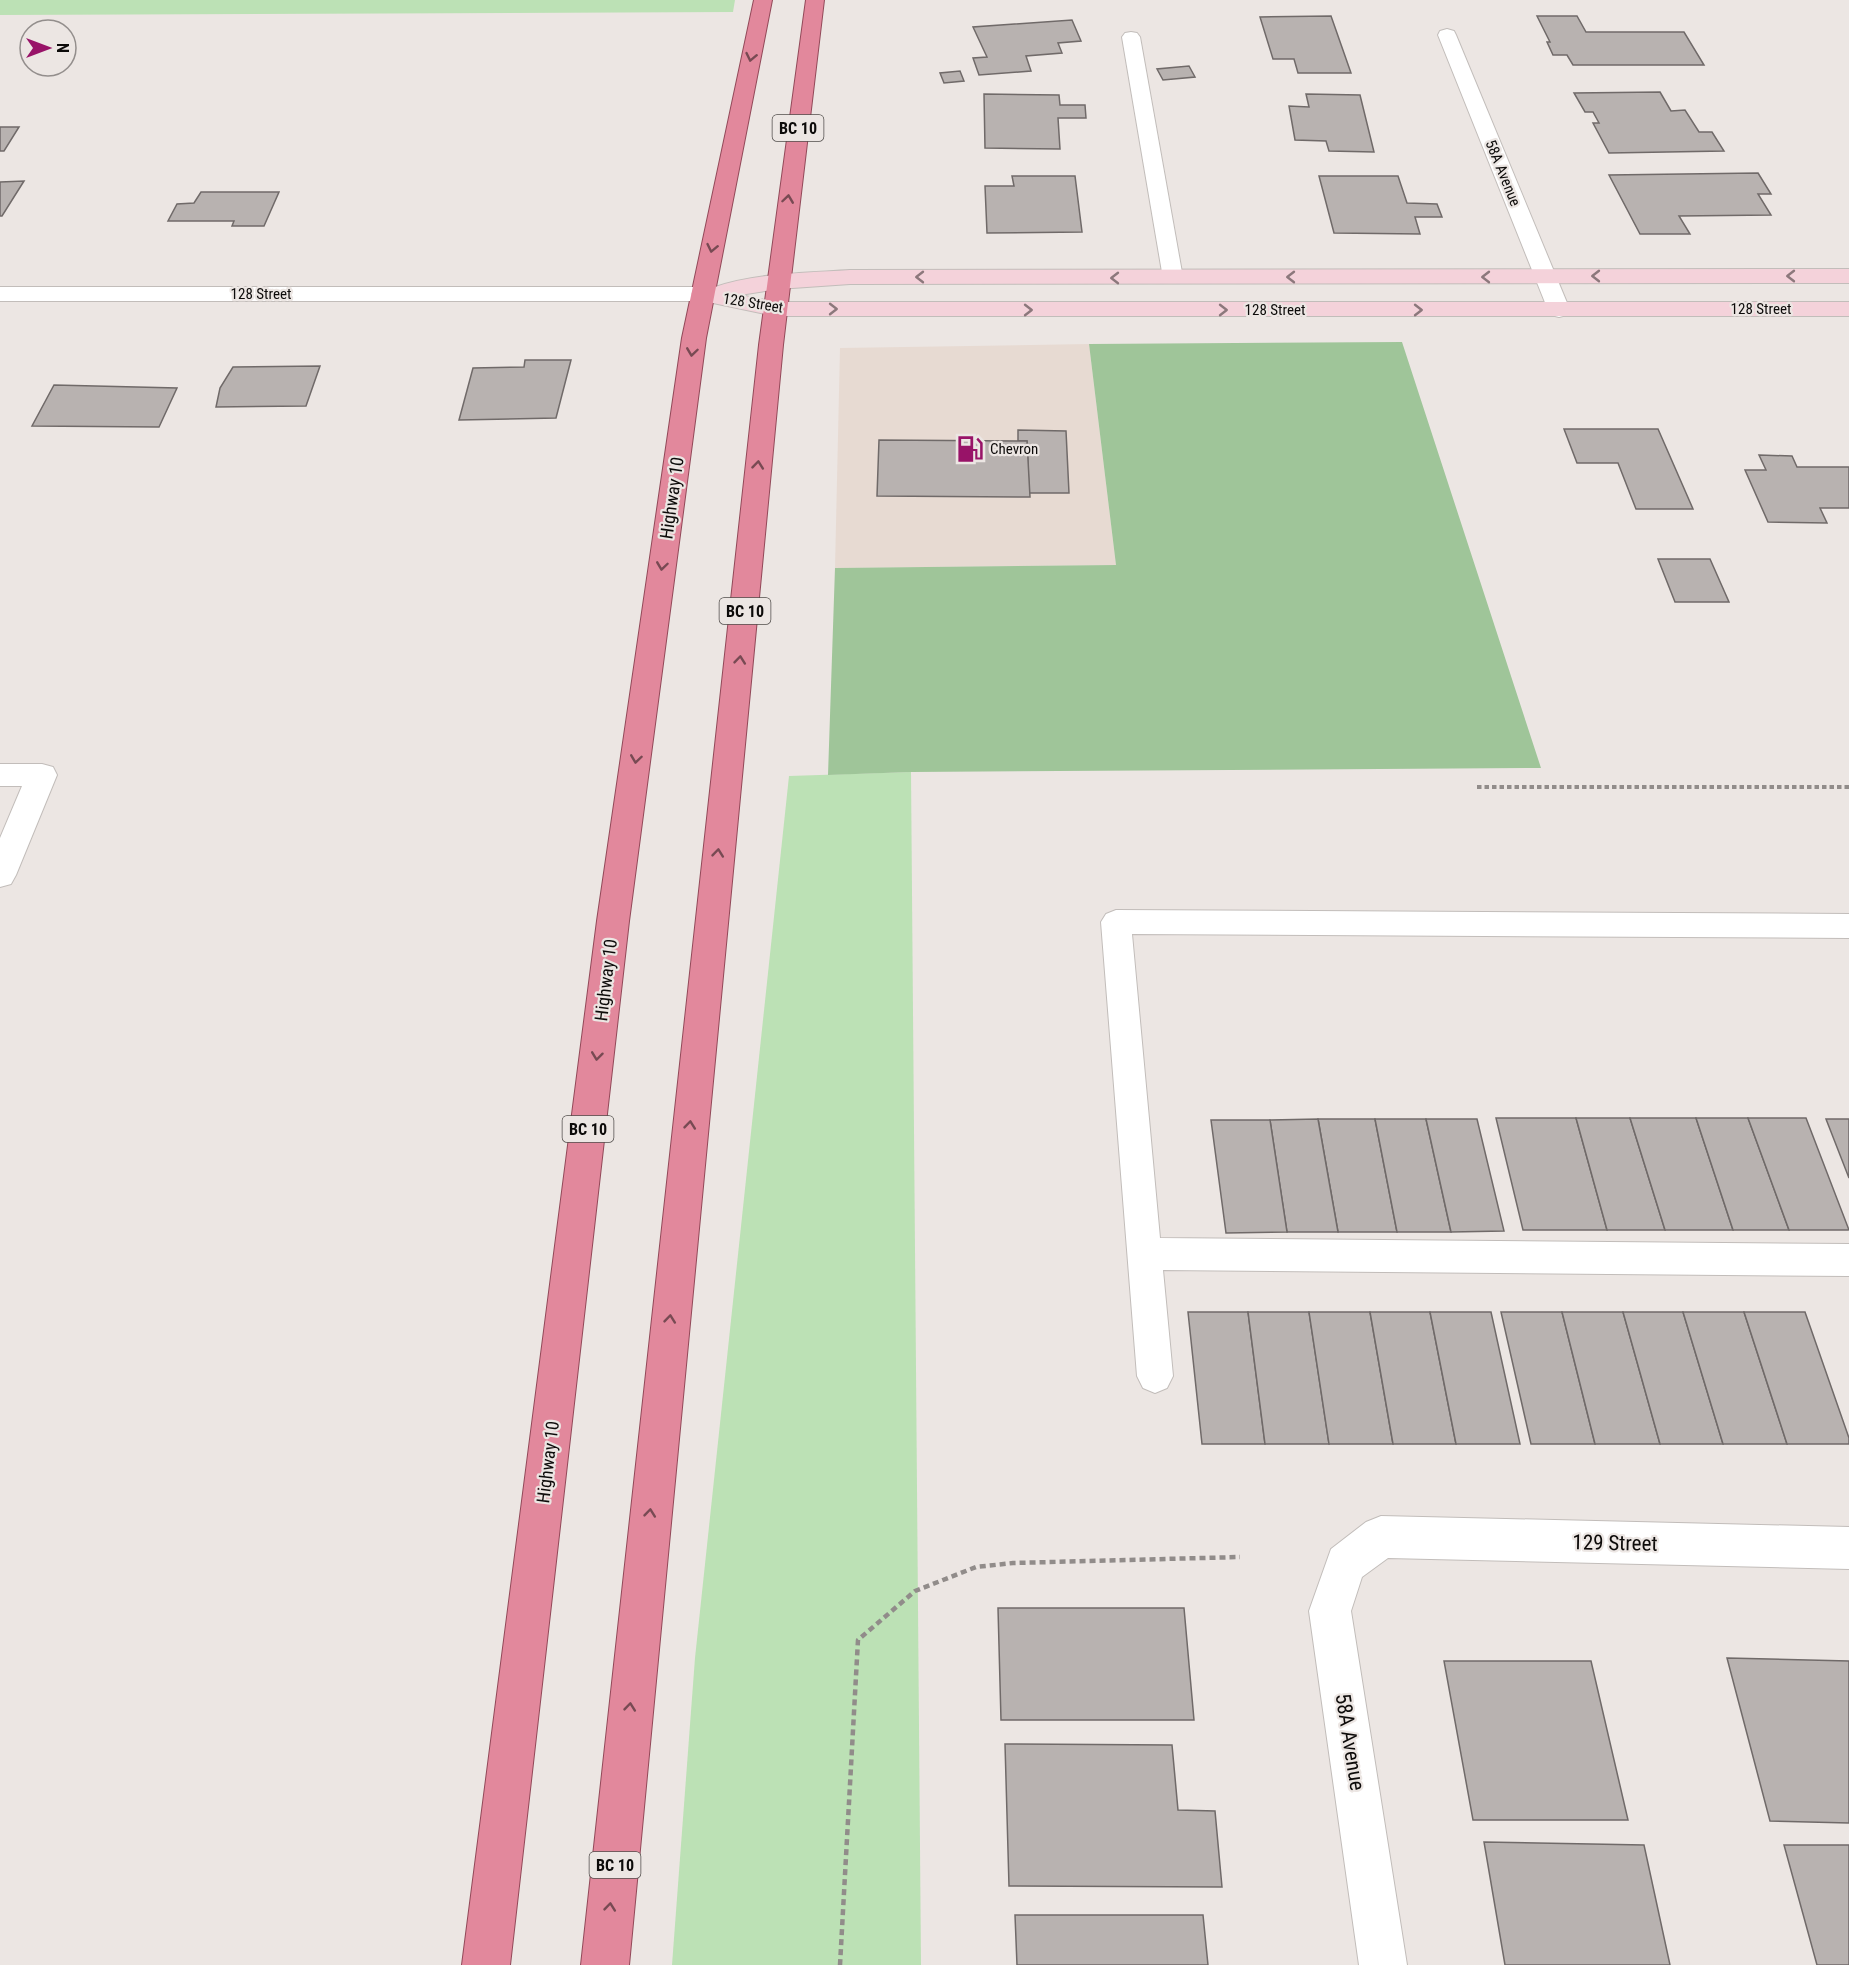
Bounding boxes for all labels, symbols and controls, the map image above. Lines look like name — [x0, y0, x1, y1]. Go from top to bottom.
north arrow — [18, 18, 78, 78]
text: N — [53, 43, 72, 53]
one-way arrow — [745, 52, 758, 62]
road number: BC 10 — [772, 115, 824, 141]
street label: 58A Avenue — [1482, 137, 1524, 209]
one-way arrow — [782, 194, 794, 203]
one-way arrow — [706, 243, 719, 253]
one-way arrow — [1591, 270, 1600, 282]
one-way arrow — [1786, 270, 1795, 282]
one-way arrow — [915, 271, 924, 283]
one-way arrow — [1287, 271, 1296, 283]
one-way arrow — [1482, 271, 1491, 283]
one-way arrow — [1110, 272, 1119, 284]
street label: 128 Street — [231, 285, 291, 303]
street label: 128 Street — [722, 289, 784, 317]
street label: 128 Street — [1731, 300, 1791, 318]
street label: 128 Street — [1245, 301, 1305, 319]
one-way arrow — [829, 303, 838, 315]
one-way arrow — [1024, 304, 1033, 316]
one-way arrow — [1219, 304, 1228, 316]
one-way arrow — [1414, 304, 1423, 316]
one-way arrow — [687, 347, 699, 356]
fuel station icon: Chevron — [955, 434, 985, 464]
place label: Chevron — [990, 440, 1038, 458]
street label: Highway 10 — [655, 456, 688, 540]
one-way arrow — [752, 461, 764, 470]
one-way arrow — [657, 561, 669, 570]
road number: BC 10 — [720, 598, 771, 624]
one-way arrow — [733, 655, 745, 664]
one-way arrow — [630, 754, 642, 764]
one-way arrow — [711, 849, 724, 858]
street label: Highway 10 — [590, 938, 621, 1022]
one-way arrow — [591, 1052, 604, 1061]
road number: BC 10 — [562, 1116, 614, 1142]
one-way arrow — [683, 1120, 696, 1130]
one-way arrow — [663, 1314, 676, 1324]
street label: Highway 10 — [532, 1420, 563, 1504]
one-way arrow — [643, 1508, 656, 1518]
street label: 129 Street — [1572, 1530, 1658, 1556]
street label: 58A Avenue — [1330, 1692, 1370, 1792]
one-way arrow — [623, 1702, 636, 1712]
road number: BC 10 — [590, 1852, 640, 1878]
one-way arrow — [603, 1902, 616, 1911]

